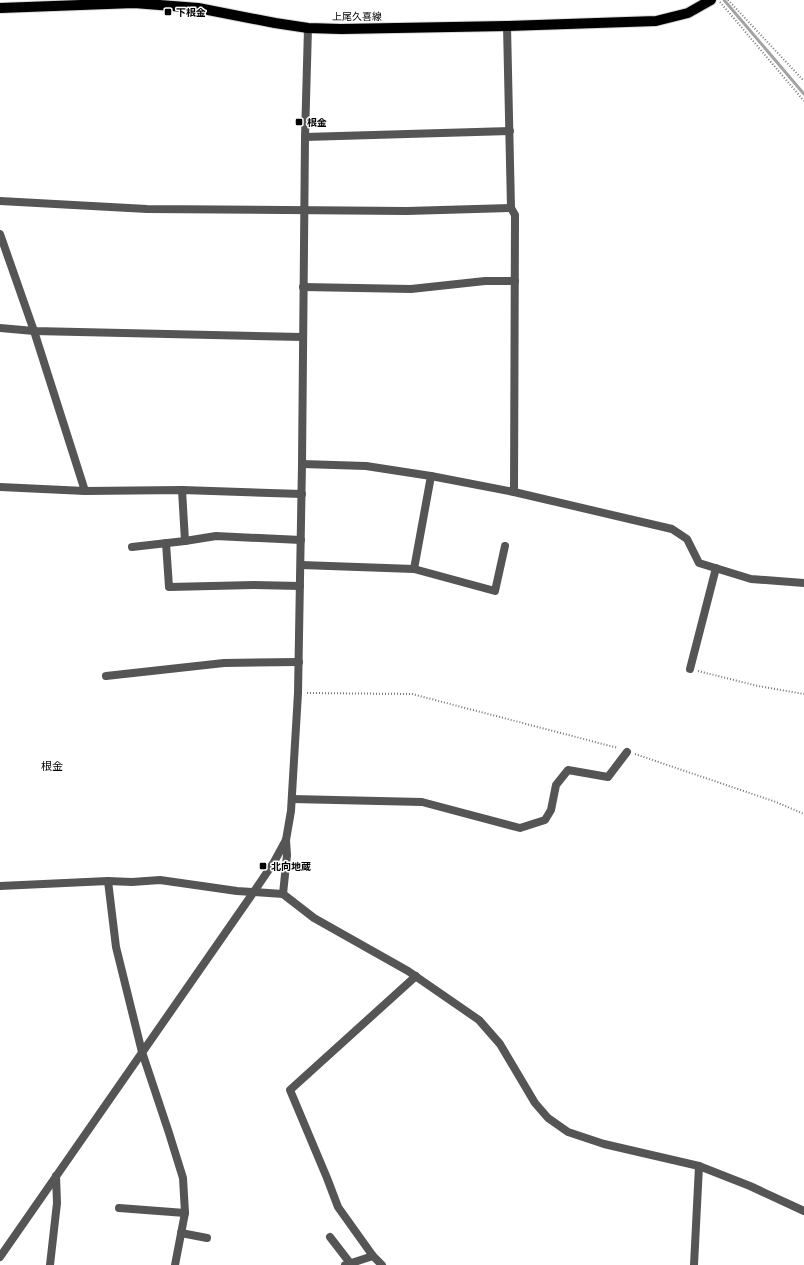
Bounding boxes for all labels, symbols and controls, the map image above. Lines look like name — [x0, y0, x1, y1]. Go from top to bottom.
marker: 下根金 — [163, 7, 173, 17]
place label: 下根金 — [176, 7, 206, 18]
street label: 上尾久喜線 — [332, 11, 382, 22]
marker: 根金 — [294, 117, 304, 127]
place label: 根金 — [307, 117, 327, 128]
district label: 根金 — [41, 760, 63, 773]
marker: 北向地蔵 — [258, 861, 268, 871]
place label: 北向地蔵 — [271, 861, 311, 872]

